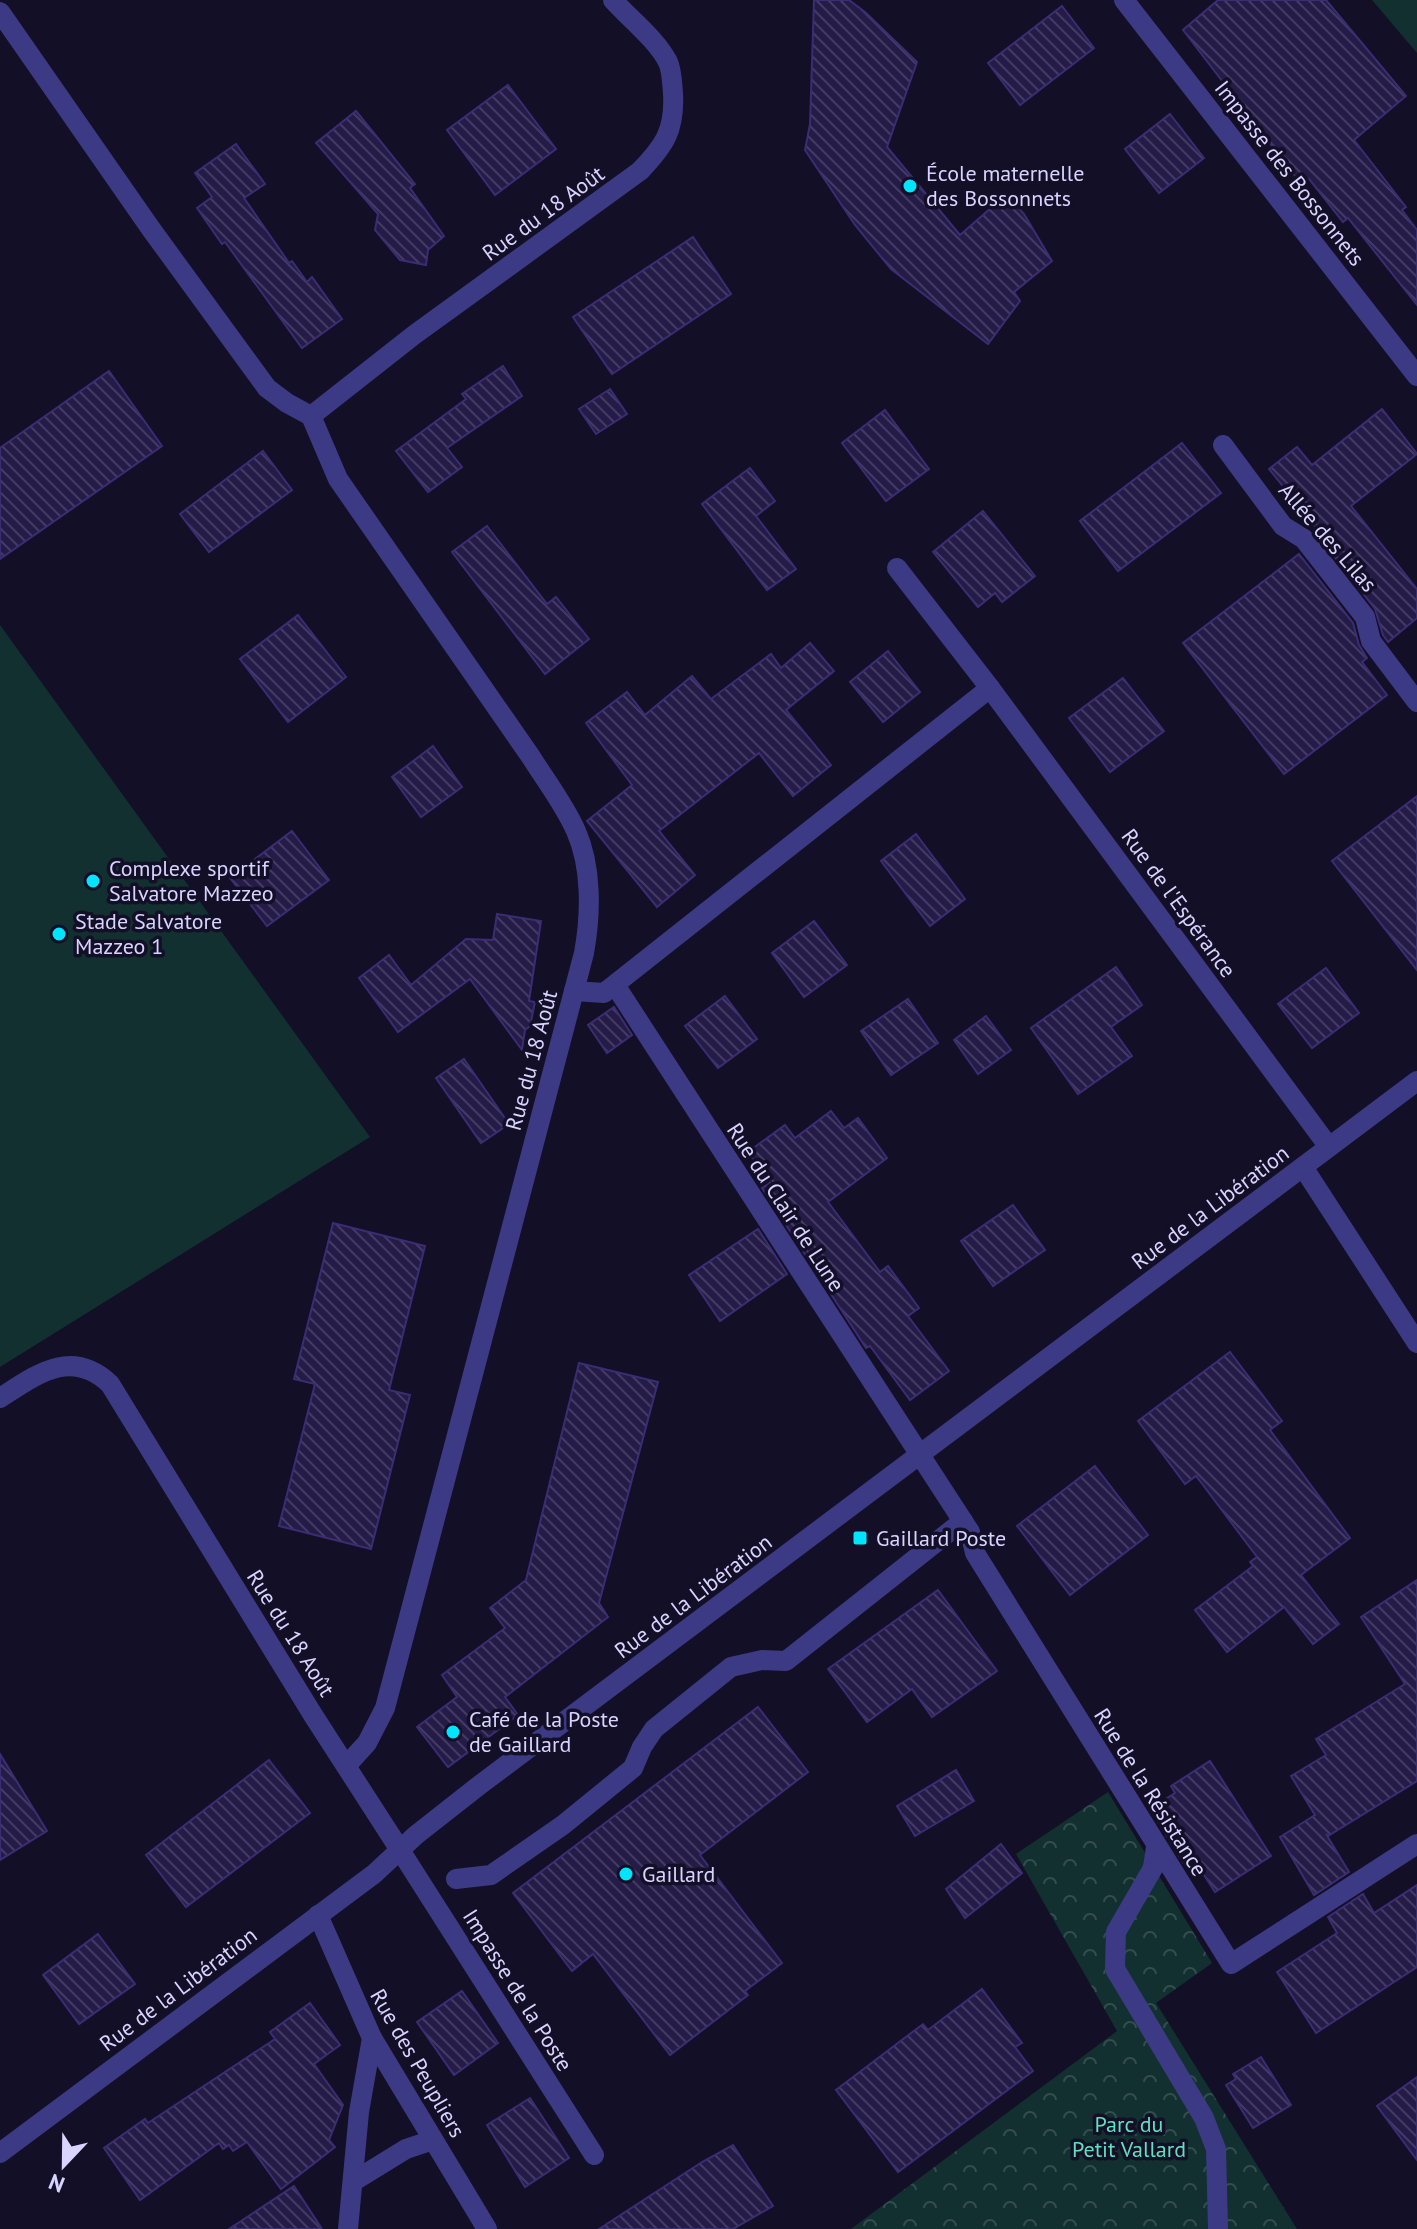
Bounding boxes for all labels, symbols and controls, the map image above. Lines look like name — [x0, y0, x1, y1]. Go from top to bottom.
street label: Impasse des Bossonnets — [1209, 75, 1371, 271]
street label: Rue du 18 Août — [476, 159, 610, 267]
place label: École maternelle des Bossonnets — [926, 159, 1084, 212]
marker: École maternelle des Bossonnets — [901, 177, 919, 195]
street label: Allée des Lilas — [1273, 477, 1383, 597]
street label: Rue de l'Espérance — [1116, 823, 1242, 983]
place label: Complexe sportif Salvatore Mazzeo — [109, 854, 273, 907]
marker: Complexe sportif Salvatore Mazzeo — [84, 872, 102, 890]
place label: Stade Salvatore Mazzeo 1 — [75, 907, 222, 960]
marker: Stade Salvatore Mazzeo 1 — [50, 925, 68, 943]
street label: Rue du 18 Août — [499, 986, 563, 1133]
street label: Rue du Clair de Lune — [721, 1117, 851, 1297]
street label: Rue de la Libération — [1126, 1139, 1294, 1275]
place label: Gaillard Poste — [876, 1524, 1006, 1552]
street label: Rue de la Libération — [609, 1528, 777, 1664]
marker: Gaillard Poste — [851, 1529, 869, 1547]
street label: Rue du 18 Août — [241, 1564, 341, 1702]
street label: Rue de la Résistance — [1088, 1703, 1214, 1881]
place label: Café de la Poste de Gaillard — [469, 1705, 619, 1758]
marker: Café de la Poste de Gaillard — [444, 1723, 462, 1741]
place label: Gaillard — [642, 1860, 715, 1888]
marker: Gaillard — [617, 1865, 635, 1883]
street label: Impasse de la Poste — [457, 1904, 579, 2076]
street label: Rue de la Libération — [94, 1921, 262, 2057]
street label: Rue des Peupliers — [364, 1984, 472, 2142]
park label: Parc du Petit Vallard — [1072, 2110, 1186, 2163]
north arrow — [24, 2125, 104, 2205]
text: N — [45, 2168, 68, 2199]

